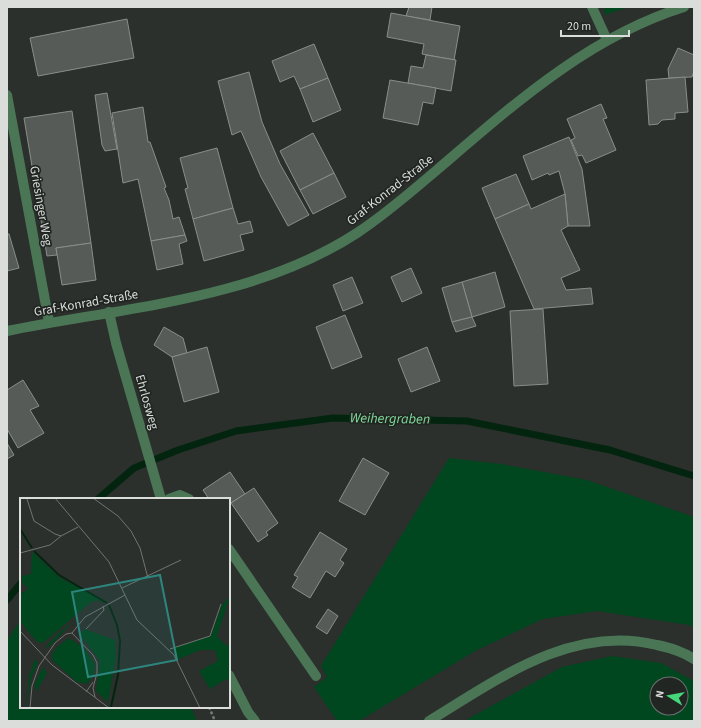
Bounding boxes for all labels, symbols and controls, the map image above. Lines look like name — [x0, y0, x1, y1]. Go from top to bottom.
scale bar — [561, 12, 629, 38]
text: 20 m — [567, 18, 591, 35]
street label: Graf-Konrad-Straße — [343, 150, 437, 230]
street label: Griesinger Weg — [25, 165, 57, 248]
street label: Graf-Konrad-Straße — [32, 285, 140, 321]
street label: Ehrlosweg — [131, 372, 164, 432]
water label: Weihergraben — [350, 408, 430, 430]
inset map — [20, 498, 230, 708]
north arrow — [649, 676, 689, 716]
text: N — [652, 689, 668, 699]

